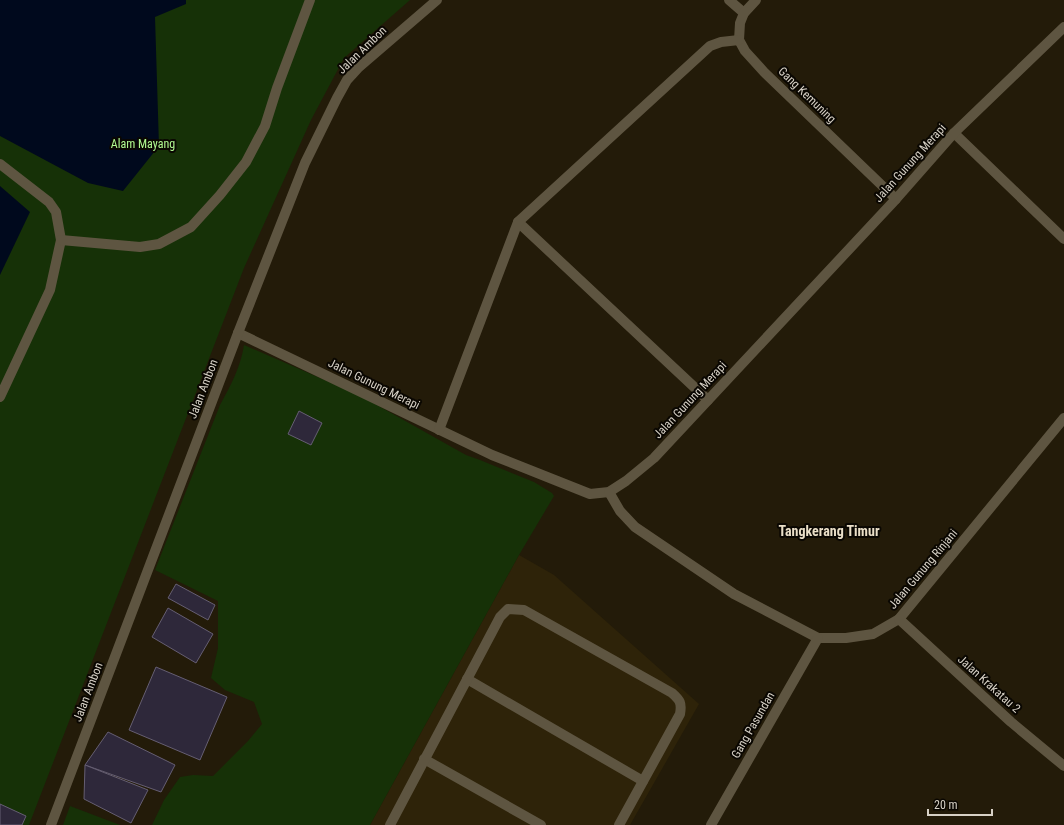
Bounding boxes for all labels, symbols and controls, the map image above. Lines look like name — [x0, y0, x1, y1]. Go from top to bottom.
street label: Jalan Ambon — [335, 23, 389, 77]
street label: Gang Kemuning — [775, 64, 839, 126]
street label: Jalan Gunung Merapi — [871, 121, 949, 205]
park label: Alam Mayang — [111, 137, 175, 151]
street label: Jalan Gunung Merapi — [326, 356, 422, 412]
street label: Jalan Ambon — [185, 357, 221, 421]
street label: Jalan Gunung Merapi — [651, 359, 729, 441]
district label: Tangkerang Timur — [778, 523, 880, 539]
street label: Jalan Gunung Rinjani — [886, 526, 960, 612]
street label: Jalan Krakatau 2 — [955, 652, 1023, 716]
street label: Jalan Ambon — [70, 660, 106, 724]
street label: Gang Pasundan — [728, 689, 778, 761]
scale bar — [928, 791, 992, 817]
text: 20 m — [934, 798, 958, 812]

